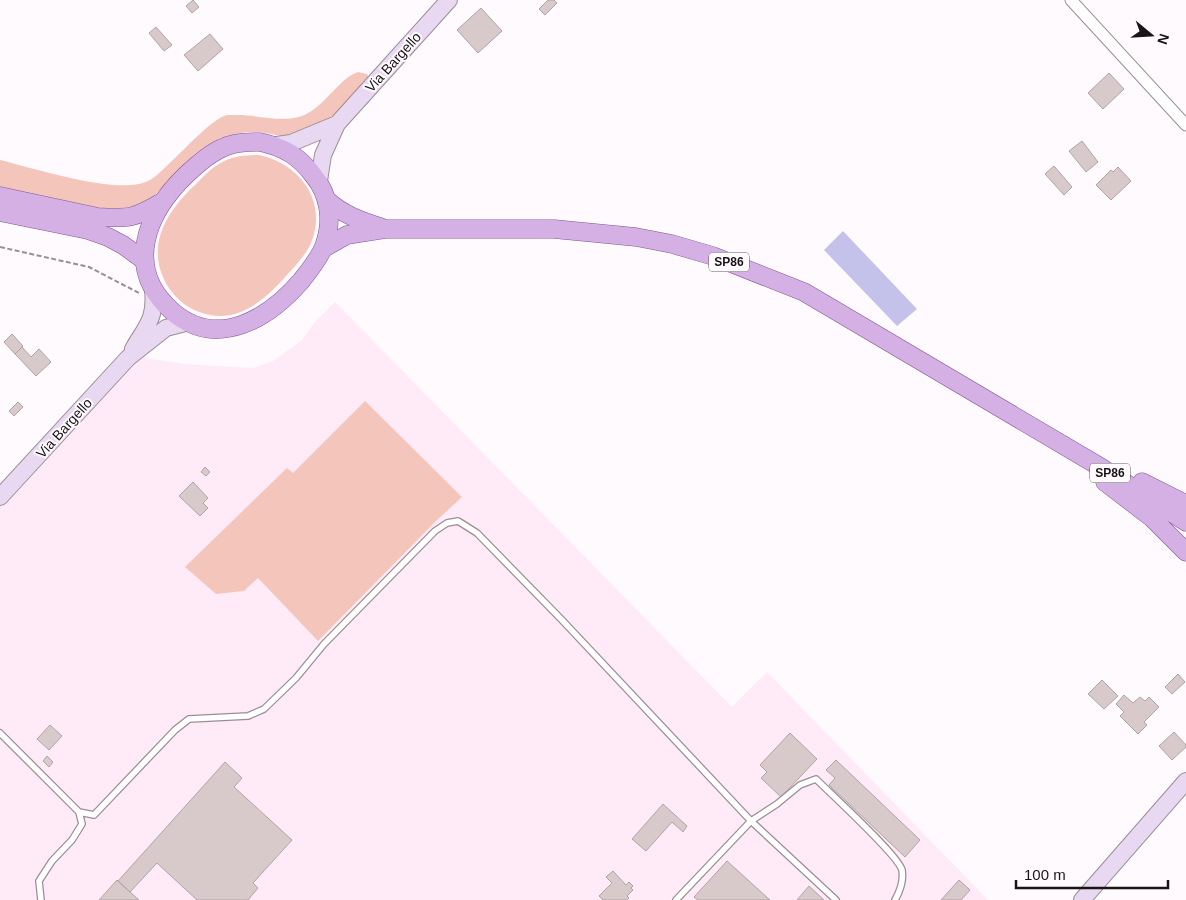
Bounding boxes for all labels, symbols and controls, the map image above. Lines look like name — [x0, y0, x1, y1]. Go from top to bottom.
north arrow — [1126, 10, 1176, 60]
street label: Via Bargello — [362, 29, 424, 95]
text: N — [1154, 32, 1173, 46]
road number: SP86 — [709, 252, 749, 272]
street label: Via Bargello — [33, 395, 95, 461]
road number: SP86 — [1090, 463, 1130, 482]
scale bar — [1016, 858, 1168, 890]
text: 100 m — [1024, 866, 1066, 883]

